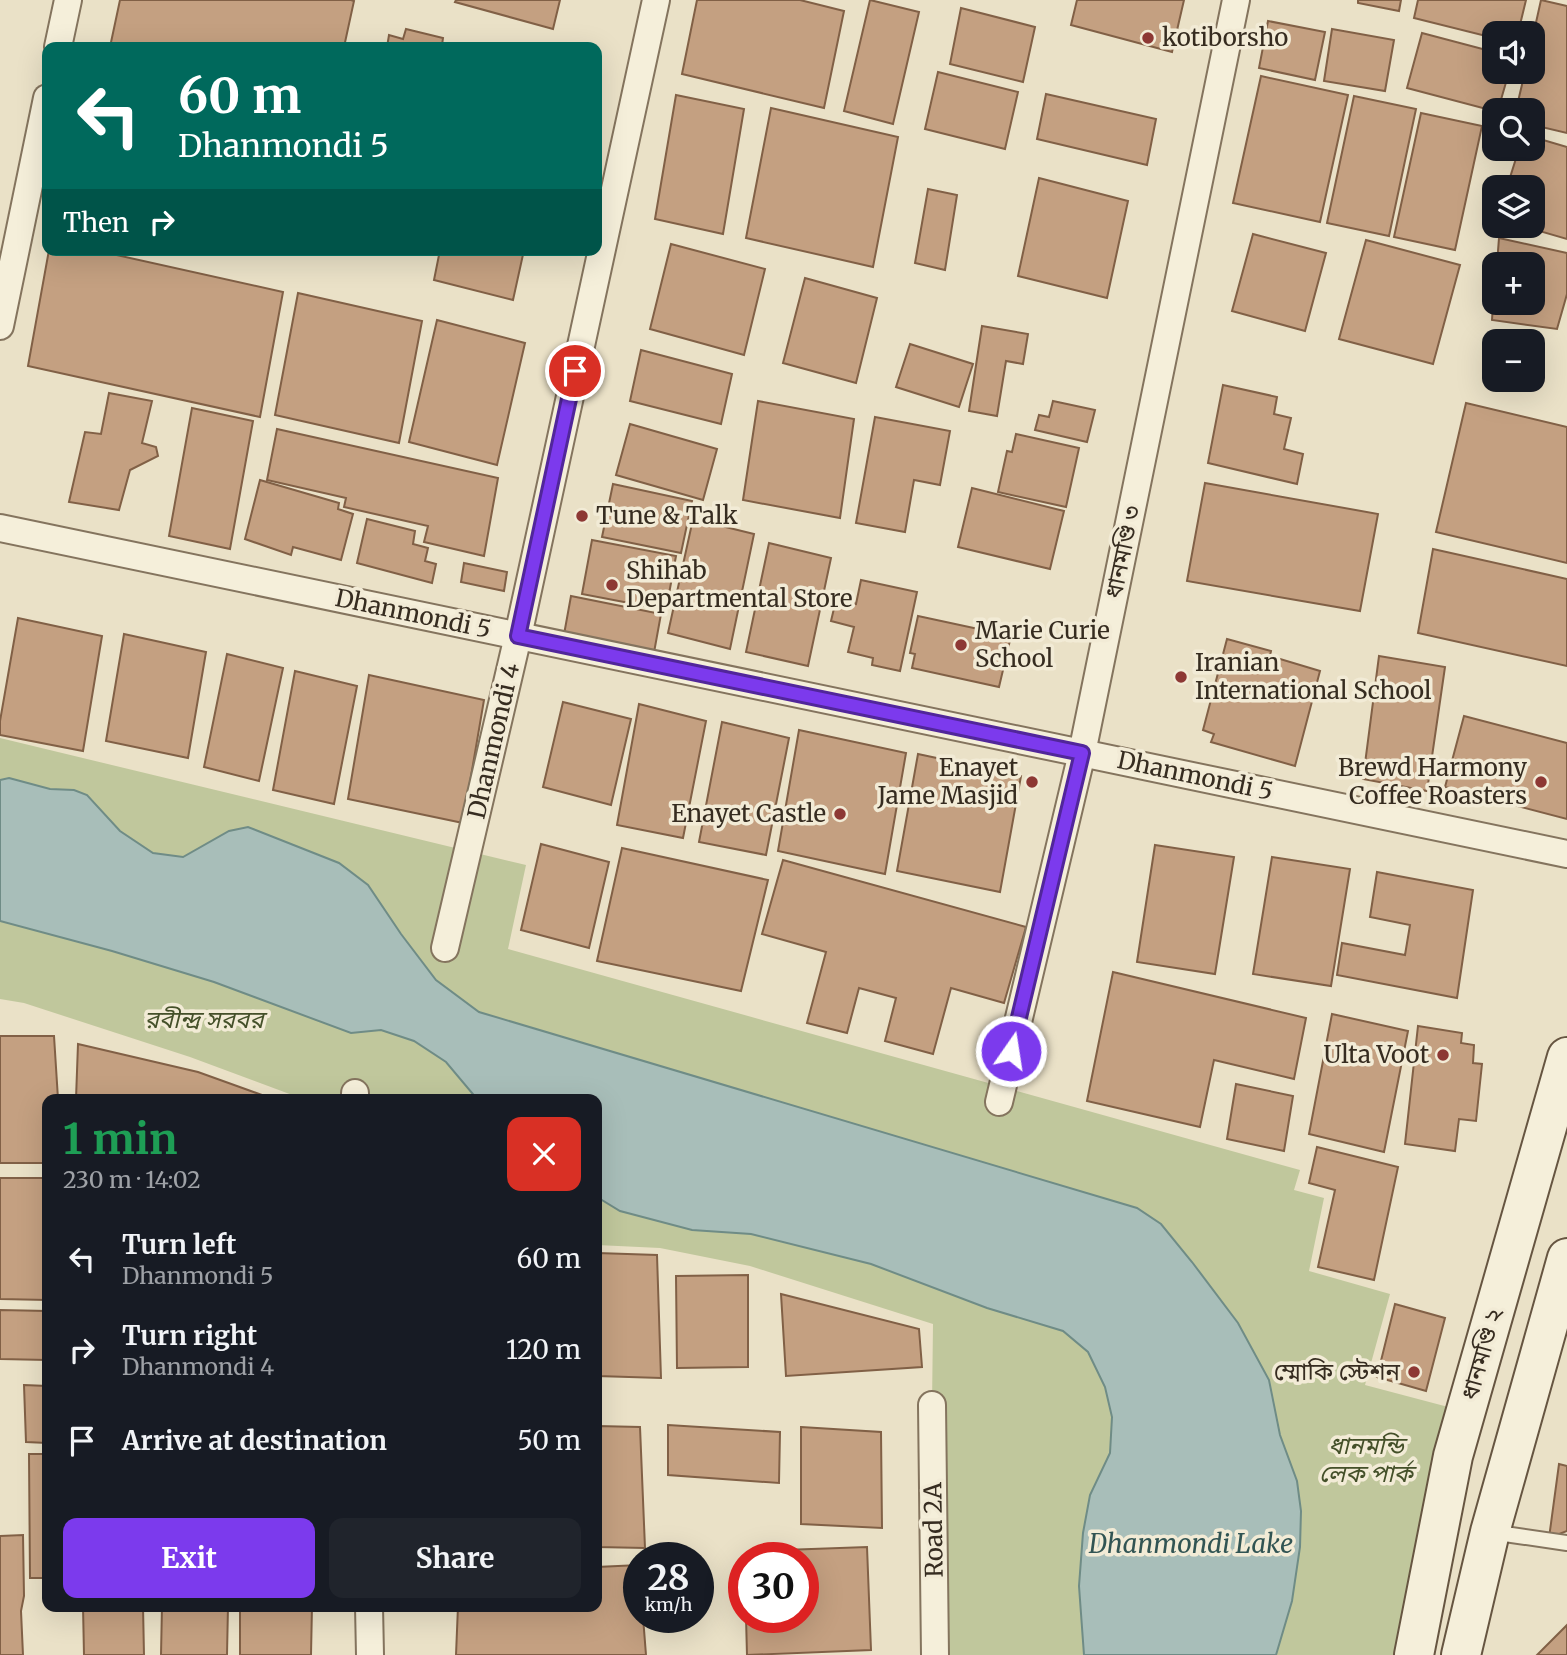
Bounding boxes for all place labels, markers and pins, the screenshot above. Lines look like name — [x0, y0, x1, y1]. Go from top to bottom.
place label: kotiborsho — [1162, 22, 1288, 53]
marker: kotiborsho — [1140, 30, 1156, 46]
pin — [545, 341, 605, 401]
place label: Tune & Talk — [596, 500, 738, 531]
marker: Tune & Talk — [574, 508, 590, 524]
place label: Shihab Departmental Store — [626, 555, 853, 614]
marker: Shihab Departmental Store — [604, 577, 620, 593]
place label: Marie Curie School — [975, 615, 1110, 674]
marker: Marie Curie School — [953, 637, 969, 653]
place label: Iranian International School — [1195, 647, 1431, 706]
marker: Iranian International School — [1173, 669, 1189, 685]
place label: Enayet Jame Masjid — [877, 752, 1019, 811]
place label: Brewd Harmony Coffee Roasters — [1338, 752, 1527, 811]
marker: Enayet Jame Masjid — [1024, 774, 1040, 790]
marker: Brewd Harmony Coffee Roasters — [1533, 774, 1549, 790]
place label: Enayet Castle — [671, 798, 826, 829]
marker: Enayet Castle — [832, 806, 848, 822]
place label: Ulta Voot — [1324, 1039, 1430, 1070]
marker: Ulta Voot — [1435, 1047, 1451, 1063]
place label: ম্মোকি স্টেশন — [1274, 1356, 1401, 1387]
marker: ম্মোকি স্টেশন — [1406, 1364, 1422, 1380]

